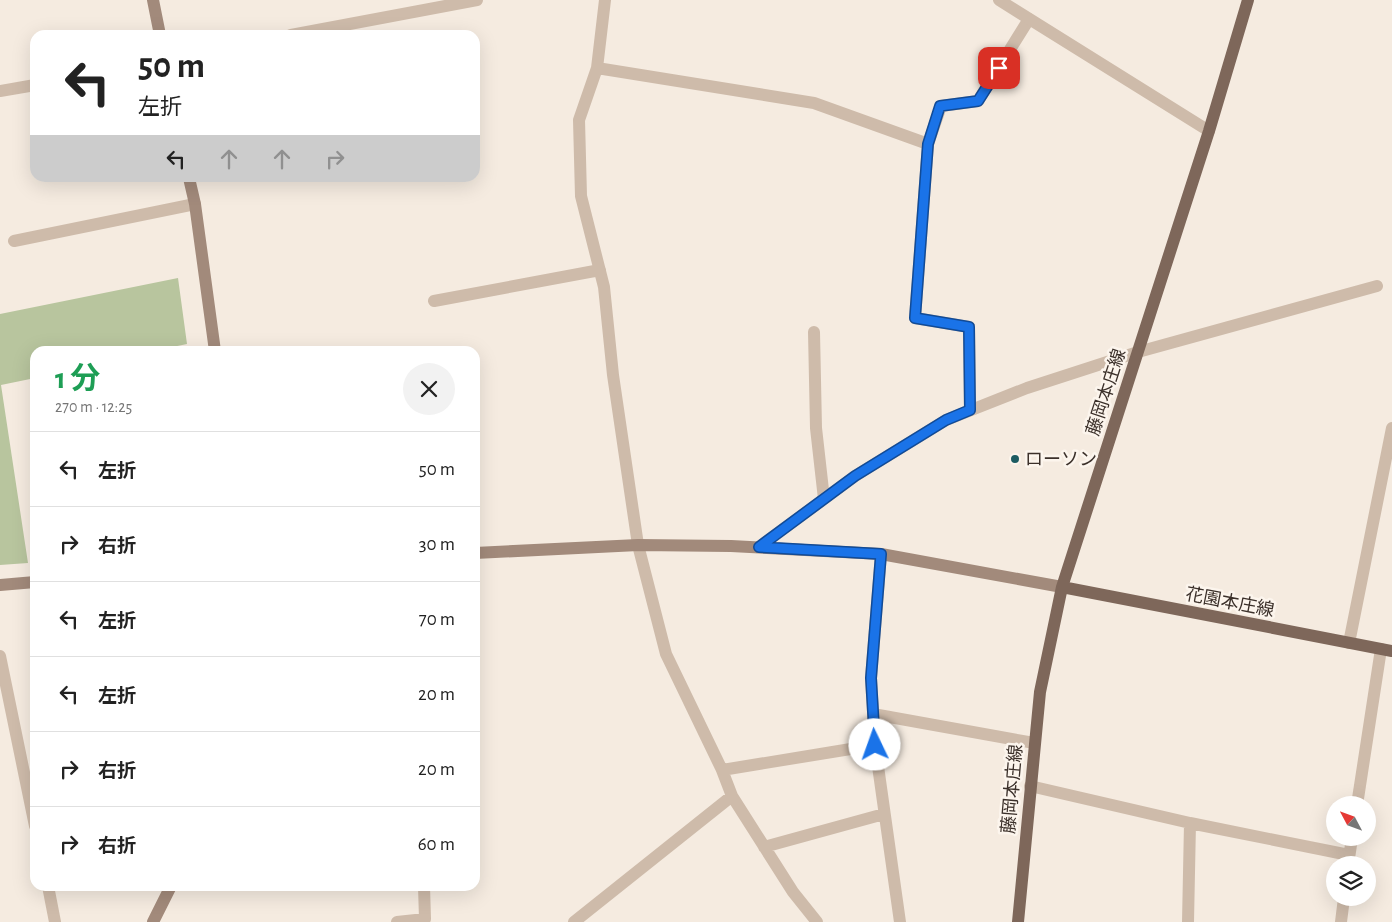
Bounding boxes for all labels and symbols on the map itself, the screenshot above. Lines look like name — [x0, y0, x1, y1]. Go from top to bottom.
pin — [978, 47, 1020, 89]
street label: 藤岡本庄線 — [1083, 346, 1129, 438]
place label: ローソン — [1025, 451, 1097, 469]
marker: ローソン — [1009, 453, 1021, 465]
street label: 花園本庄線 — [1184, 584, 1276, 620]
position arrow — [848, 718, 900, 770]
street label: 藤岡本庄線 — [998, 743, 1026, 835]
north arrow — [1326, 796, 1376, 846]

